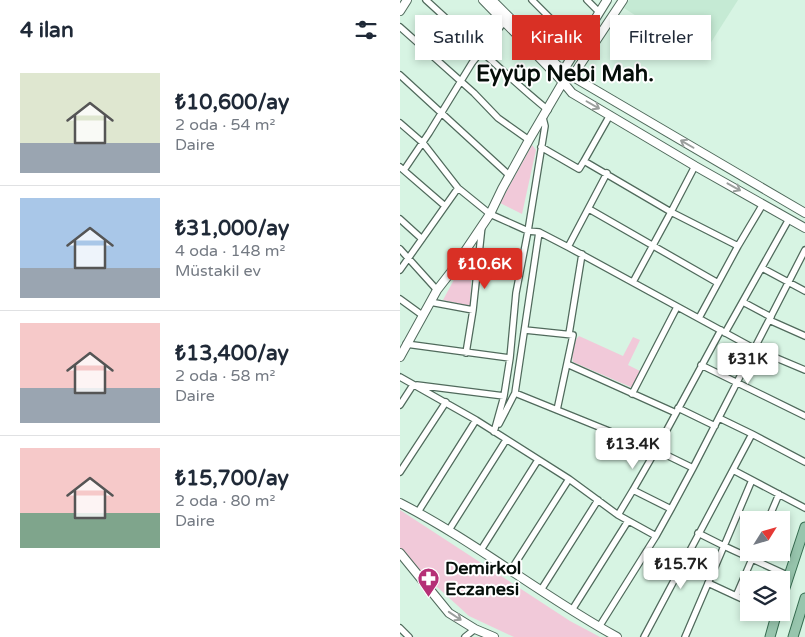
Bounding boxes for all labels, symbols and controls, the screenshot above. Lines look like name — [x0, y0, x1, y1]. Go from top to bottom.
chip: Satılık — [415, 15, 502, 60]
chip: Kiralık — [512, 15, 600, 60]
chip: Filtreler — [610, 15, 711, 60]
icon: filters — [352, 16, 380, 44]
text: 4 ilan — [20, 18, 74, 43]
district label: Eyyüp Nebi Mah. — [476, 61, 654, 87]
text: ₺10,600/ay — [175, 90, 289, 115]
icon: home — [60, 93, 120, 153]
one-way arrow — [586, 101, 600, 111]
text: 2 oda · 54 m² — [175, 115, 275, 135]
text: Daire — [175, 135, 215, 155]
one-way arrow — [680, 139, 695, 149]
one-way arrow — [726, 183, 740, 193]
text: ₺31,000/ay — [175, 216, 289, 241]
icon: home — [60, 218, 120, 278]
text: 4 oda · 148 m² — [175, 241, 285, 261]
pin: ₺10.6K — [444, 248, 526, 290]
text: ₺10.6K — [458, 254, 512, 274]
text: Müstakil ev — [175, 261, 261, 281]
text: ₺13,400/ay — [175, 341, 289, 366]
pin: ₺31K — [718, 342, 778, 385]
icon: home — [60, 343, 120, 403]
text: ₺31K — [728, 349, 768, 369]
text: 2 oda · 58 m² — [175, 366, 275, 386]
text: Daire — [175, 386, 215, 406]
pin: ₺13.4K — [592, 428, 674, 470]
text: ₺13.4K — [606, 434, 660, 454]
text: ₺15,700/ay — [175, 466, 289, 491]
icon: home — [60, 468, 120, 528]
text: 2 oda · 80 m² — [175, 491, 275, 511]
text: Daire — [175, 511, 215, 531]
north arrow — [740, 511, 790, 561]
map controls — [740, 511, 790, 621]
pin: ₺15.7K — [640, 548, 722, 590]
text: ₺15.7K — [654, 554, 708, 574]
place label: Demirkol Eczanesi — [445, 557, 521, 600]
pharmacy icon: Demirkol Eczanesi — [417, 566, 441, 597]
button: layers — [740, 571, 790, 621]
one-way arrow — [448, 611, 462, 621]

